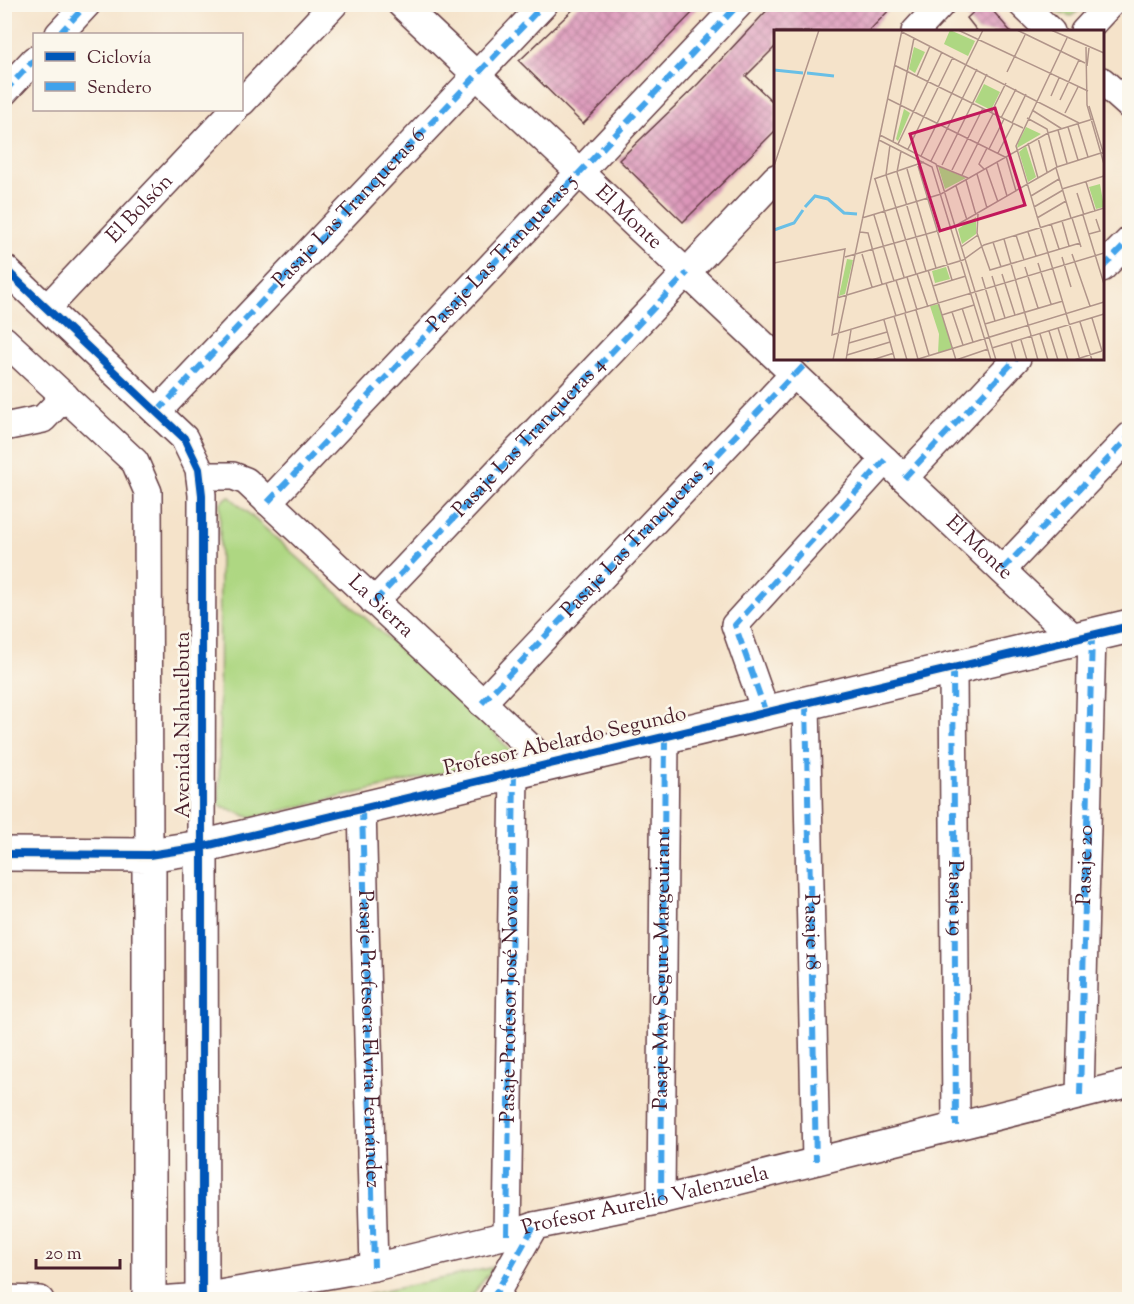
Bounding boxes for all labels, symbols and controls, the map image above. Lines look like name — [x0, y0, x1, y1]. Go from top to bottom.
inset map — [774, 30, 1104, 360]
legend — [33, 33, 243, 111]
text: Ciclovía — [87, 46, 151, 72]
text: Sendero — [87, 76, 152, 102]
street label: Pasaje Las Tranqueras 6 — [266, 122, 433, 296]
street label: El Bolsón — [100, 168, 181, 251]
street label: Pasaje Las Tranqueras 5 — [421, 168, 585, 339]
street label: El Monte — [588, 179, 669, 257]
street label: Pasaje Las Tranqueras 4 — [446, 351, 613, 525]
street label: Pasaje Las Tranqueras 3 — [555, 453, 720, 625]
street label: El Monte — [938, 509, 1019, 588]
street label: La Sierra — [341, 568, 420, 646]
street label: Avenida Nahuelbuta — [169, 631, 199, 819]
street label: Profesor Abelardo Segundo — [441, 699, 689, 785]
street label: Pasaje 20 — [1070, 825, 1102, 905]
street label: Pasaje May Segure Margeuirant — [647, 828, 679, 1110]
street label: Pasaje 19 — [939, 860, 970, 936]
street label: Pasaje Profesor José Novoa — [494, 885, 527, 1123]
street label: Pasaje Profesora Elvira Fernández — [349, 889, 387, 1189]
street label: Pasaje 18 — [795, 893, 827, 971]
street label: Profesor Aurelio Valenzuela — [518, 1159, 772, 1244]
scale bar — [36, 1232, 120, 1270]
text: 20 m — [45, 1242, 82, 1268]

